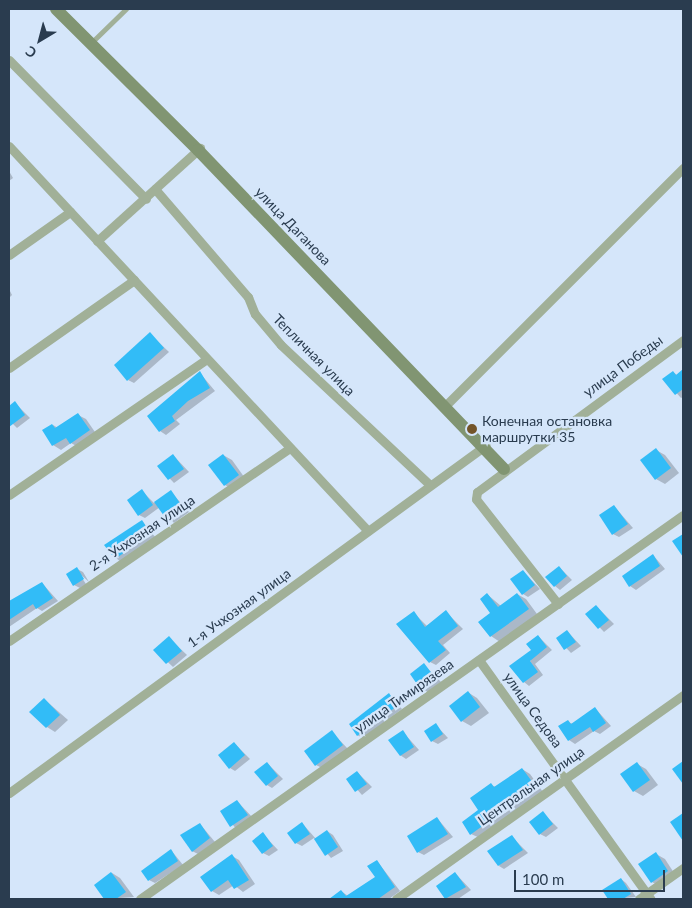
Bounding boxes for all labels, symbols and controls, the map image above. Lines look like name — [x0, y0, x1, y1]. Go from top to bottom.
north arrow — [15, 15, 65, 65]
text: С — [22, 43, 39, 62]
street label: улица Даганова — [251, 183, 335, 269]
street label: Тепличная улица — [270, 311, 358, 399]
street label: улица Победы — [580, 332, 666, 400]
place label: Конечная остановка маршрутки 35 — [482, 413, 612, 446]
marker: Конечная остановка маршрутки 35 — [466, 423, 478, 435]
street label: 2-я Учхозная улица — [86, 492, 198, 574]
street label: 1-я Учхозная улица — [184, 565, 294, 651]
street label: улица Тимирязева — [351, 656, 457, 736]
street label: улица Седова — [500, 669, 566, 751]
street label: Центральная улица — [475, 743, 587, 829]
scale bar — [517, 860, 668, 892]
text: 100 m — [522, 870, 564, 888]

